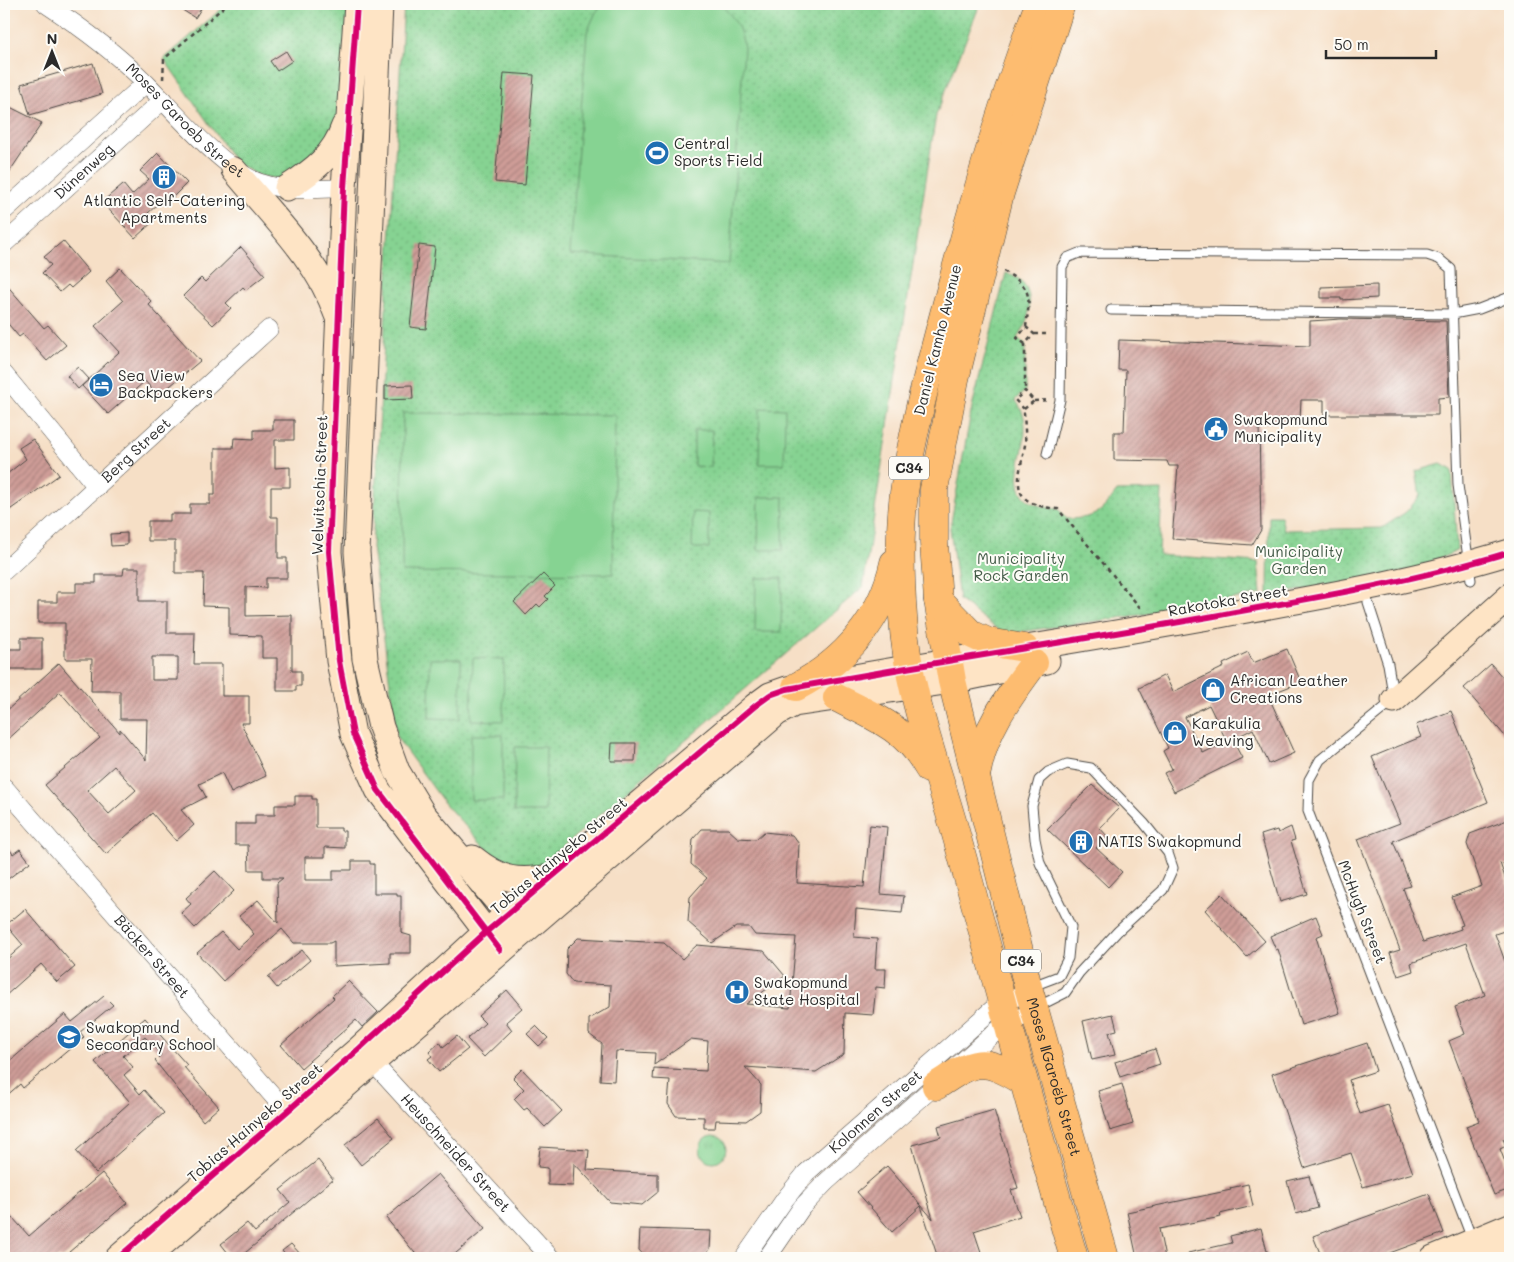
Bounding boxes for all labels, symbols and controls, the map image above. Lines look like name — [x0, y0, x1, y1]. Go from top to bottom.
north arrow — [28, 28, 78, 78]
scale bar — [1326, 28, 1436, 60]
text: N — [47, 29, 57, 48]
text: 50 m — [1334, 34, 1369, 54]
street label: Moses Garoeb Street — [122, 58, 249, 182]
place label: Central Sports Field — [674, 133, 762, 170]
street label: Dünenweg — [49, 138, 118, 203]
sports icon: Central Sports Field — [644, 140, 670, 166]
building icon: Atlantic Self-Catering Apartments — [151, 164, 177, 190]
place label: Atlantic Self-Catering Apartments — [83, 190, 245, 227]
street label: Daniel Kamho Avenue — [909, 262, 965, 417]
place label: Sea View Backpackers — [118, 365, 213, 402]
hotel icon: Sea View Backpackers — [88, 372, 114, 398]
place label: Swakopmund Municipality — [1234, 409, 1328, 446]
street label: Berg Street — [96, 413, 175, 486]
street label: Welwitschia Street — [307, 415, 331, 555]
public building icon: Swakopmund Municipality — [1203, 416, 1229, 442]
road number: C34 — [889, 456, 929, 479]
park label: Municipality Garden — [1255, 541, 1343, 578]
park label: Municipality Rock Garden — [973, 548, 1069, 585]
street label: Rakotoka Street — [1166, 580, 1289, 620]
place label: African Leather Creations — [1230, 670, 1348, 707]
shop icon: African Leather Creations — [1200, 677, 1226, 703]
place label: Karakulia Weaving — [1192, 713, 1261, 750]
shop icon: Karakulia Weaving — [1162, 720, 1188, 746]
street label: Tobias Hainyeko Street — [486, 792, 631, 918]
building icon: NATIS Swakopmund — [1068, 829, 1094, 855]
place label: NATIS Swakopmund — [1098, 831, 1241, 851]
street label: McHugh Street — [1334, 857, 1392, 966]
street label: Bäcker Street — [111, 910, 195, 1002]
road number: C34 — [1001, 949, 1041, 972]
place label: Swakopmund State Hospital — [754, 972, 860, 1009]
hospital icon: Swakopmund State Hospital — [724, 979, 750, 1005]
street label: Moses ǁGaroëb Street — [1022, 995, 1087, 1158]
place label: Swakopmund Secondary School — [86, 1017, 216, 1054]
school or university icon: Swakopmund Secondary School — [56, 1024, 82, 1050]
street label: Tobias Hainyeko Street — [183, 1058, 326, 1186]
street label: Kolonnen Street — [824, 1065, 926, 1157]
street label: Heuschneider Street — [397, 1089, 515, 1216]

